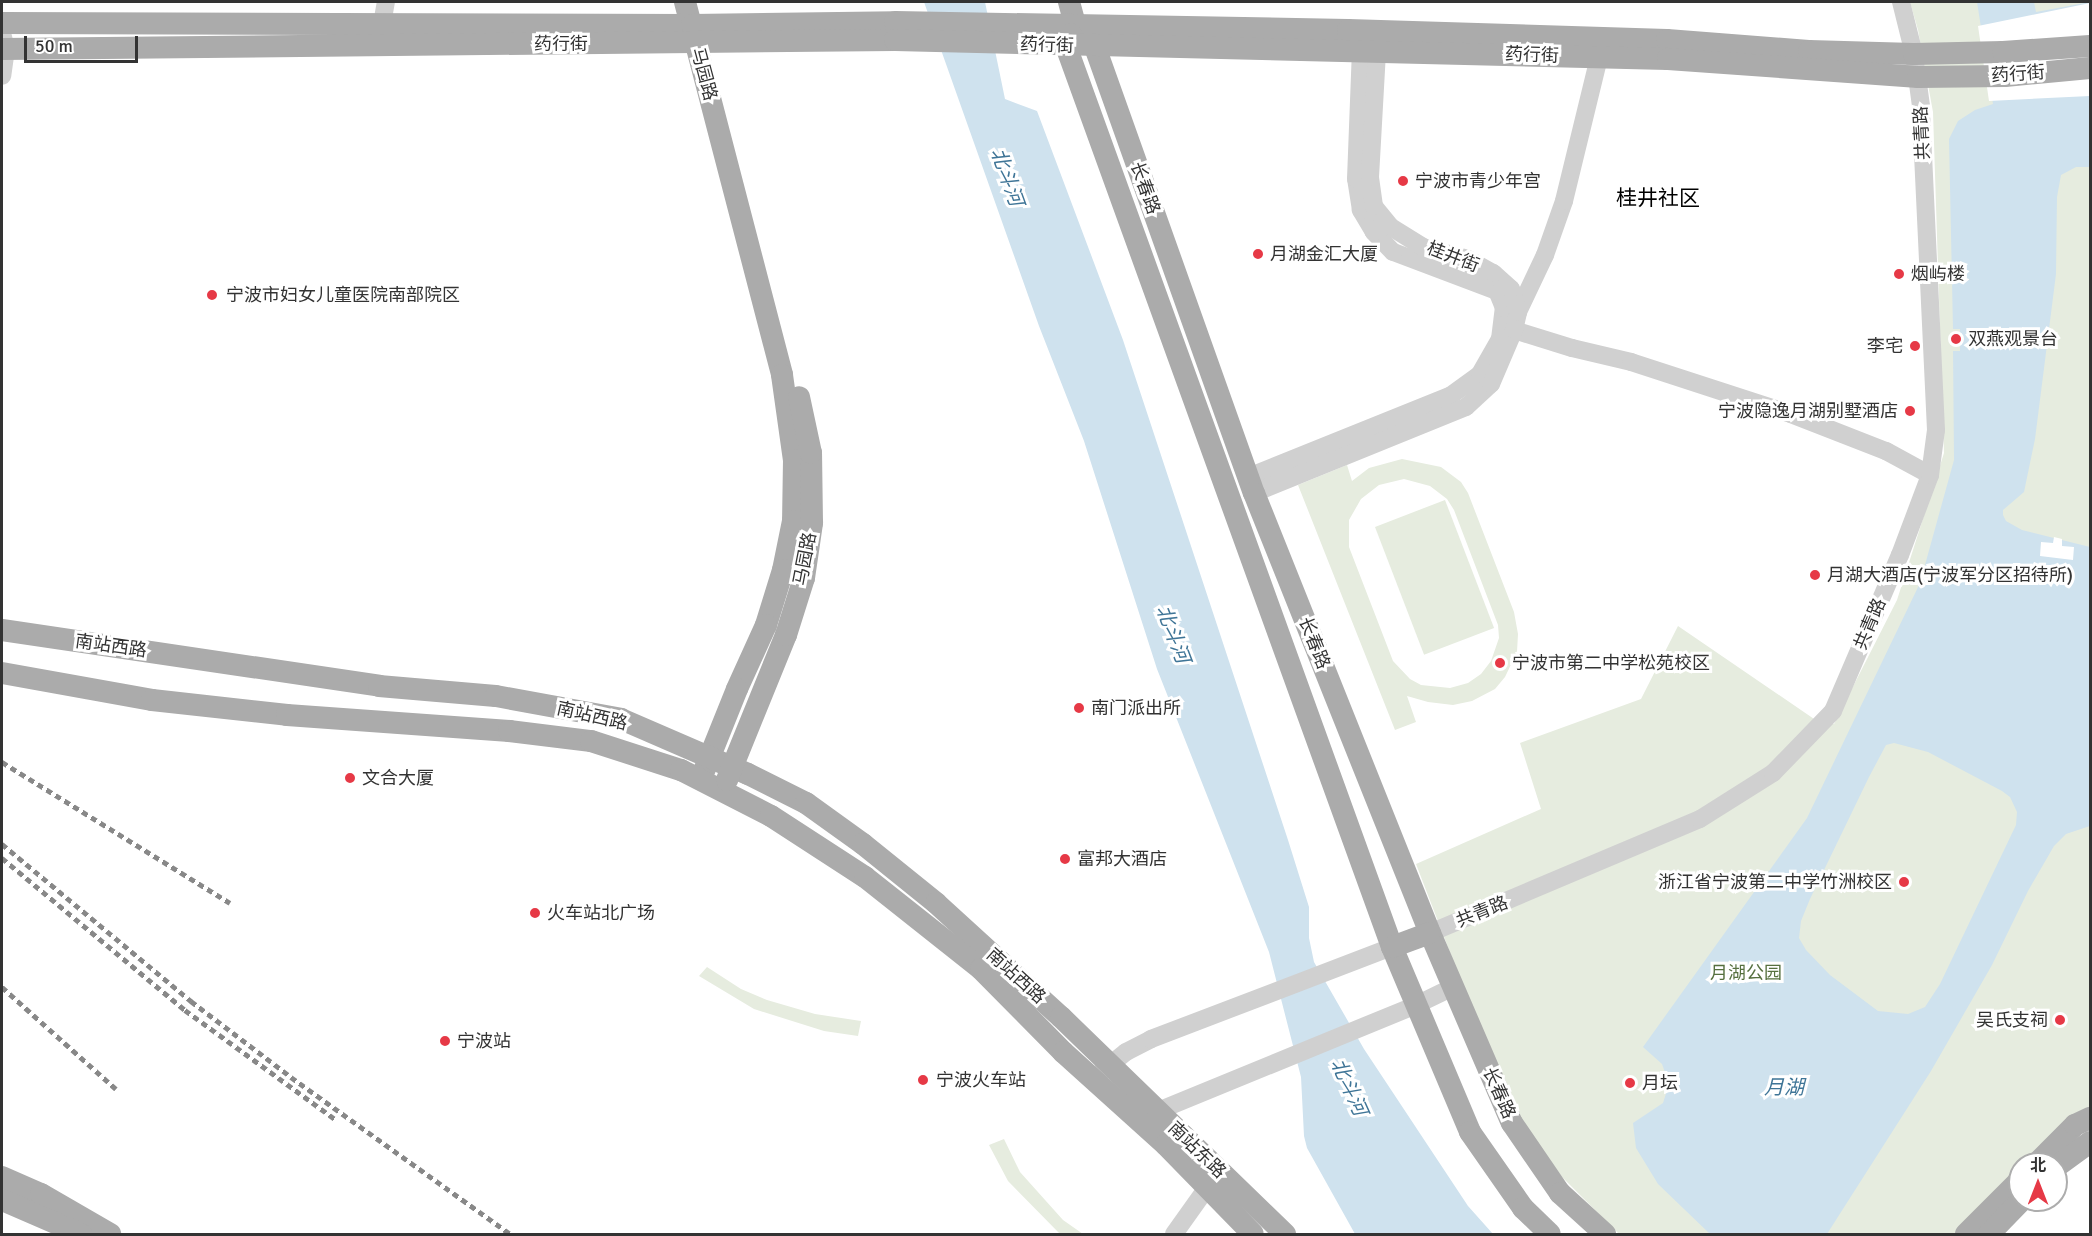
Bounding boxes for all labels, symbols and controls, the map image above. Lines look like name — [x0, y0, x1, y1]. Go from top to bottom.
scale bar — [27, 24, 141, 62]
street label: 药行街 — [534, 33, 588, 55]
street label: 药行街 — [1020, 33, 1074, 57]
text: 50 m — [35, 35, 73, 57]
street label: 药行街 — [1505, 43, 1559, 67]
street label: 马园路 — [687, 45, 721, 103]
street label: 药行街 — [1990, 61, 2046, 87]
street label: 共青路 — [1910, 105, 1934, 161]
water label: 北斗河 — [985, 145, 1029, 209]
street label: 长春路 — [1126, 159, 1164, 217]
place label: 宁波市青少年宫 — [1415, 170, 1541, 192]
marker: 宁波市青少年宫 — [1396, 174, 1410, 188]
district label: 桂井社区 — [1616, 185, 1700, 211]
street label: 桂井街 — [1424, 237, 1482, 277]
place label: 月湖金汇大厦 — [1270, 243, 1378, 265]
marker: 月湖金汇大厦 — [1251, 247, 1265, 261]
place label: 烟屿楼 — [1911, 263, 1965, 285]
marker: 烟屿楼 — [1892, 267, 1906, 281]
place label: 宁波市妇女儿童医院南部院区 — [226, 284, 460, 306]
marker: 宁波市妇女儿童医院南部院区 — [203, 286, 221, 304]
place label: 双燕观景台 — [1968, 328, 2058, 350]
marker: 双燕观景台 — [1949, 332, 1963, 346]
place label: 李宅 — [1867, 335, 1903, 357]
marker: 李宅 — [1908, 339, 1922, 353]
place label: 宁波隐逸月湖别墅酒店 — [1718, 400, 1898, 422]
marker: 宁波隐逸月湖别墅酒店 — [1903, 404, 1917, 418]
street label: 马园路 — [789, 530, 821, 588]
place label: 月湖大酒店(宁波军分区招待所) — [1827, 564, 2073, 586]
marker: 月湖大酒店(宁波军分区招待所) — [1808, 568, 1822, 582]
street label: 共青路 — [1850, 595, 1890, 653]
water label: 北斗河 — [1151, 602, 1195, 666]
street label: 长春路 — [1294, 614, 1334, 672]
street label: 南站西路 — [74, 630, 148, 662]
place label: 宁波市第二中学松苑校区 — [1512, 652, 1710, 674]
marker: 宁波市第二中学松苑校区 — [1493, 656, 1507, 670]
street label: 南站西路 — [554, 697, 630, 735]
place label: 南门派出所 — [1091, 697, 1181, 719]
marker: 南门派出所 — [1072, 701, 1086, 715]
place label: 文合大厦 — [362, 767, 434, 789]
marker: 文合大厦 — [343, 771, 357, 785]
place label: 富邦大酒店 — [1077, 848, 1167, 870]
marker: 富邦大酒店 — [1058, 852, 1072, 866]
place label: 浙江省宁波第二中学竹洲校区 — [1658, 871, 1892, 893]
marker: 浙江省宁波第二中学竹洲校区 — [1897, 875, 1911, 889]
street label: 共青路 — [1453, 892, 1511, 932]
place label: 火车站北广场 — [547, 902, 655, 924]
marker: 火车站北广场 — [528, 906, 542, 920]
street label: 南站西路 — [982, 944, 1050, 1008]
park label: 月湖公园 — [1710, 962, 1782, 984]
place label: 吴氏支祠 — [1976, 1009, 2048, 1031]
marker: 吴氏支祠 — [2053, 1013, 2067, 1027]
place label: 宁波站 — [457, 1030, 511, 1052]
marker: 宁波站 — [438, 1034, 452, 1048]
water label: 北斗河 — [1326, 1055, 1372, 1119]
street label: 长春路 — [1478, 1064, 1520, 1122]
place label: 宁波火车站 — [936, 1069, 1026, 1091]
marker: 宁波火车站 — [914, 1071, 932, 1089]
place label: 月坛 — [1642, 1072, 1678, 1094]
water label: 月湖 — [1764, 1075, 1804, 1099]
marker: 月坛 — [1623, 1076, 1637, 1090]
street label: 南站东路 — [1164, 1117, 1230, 1183]
north arrow — [2008, 1152, 2068, 1212]
text: 北 — [2030, 1156, 2046, 1176]

